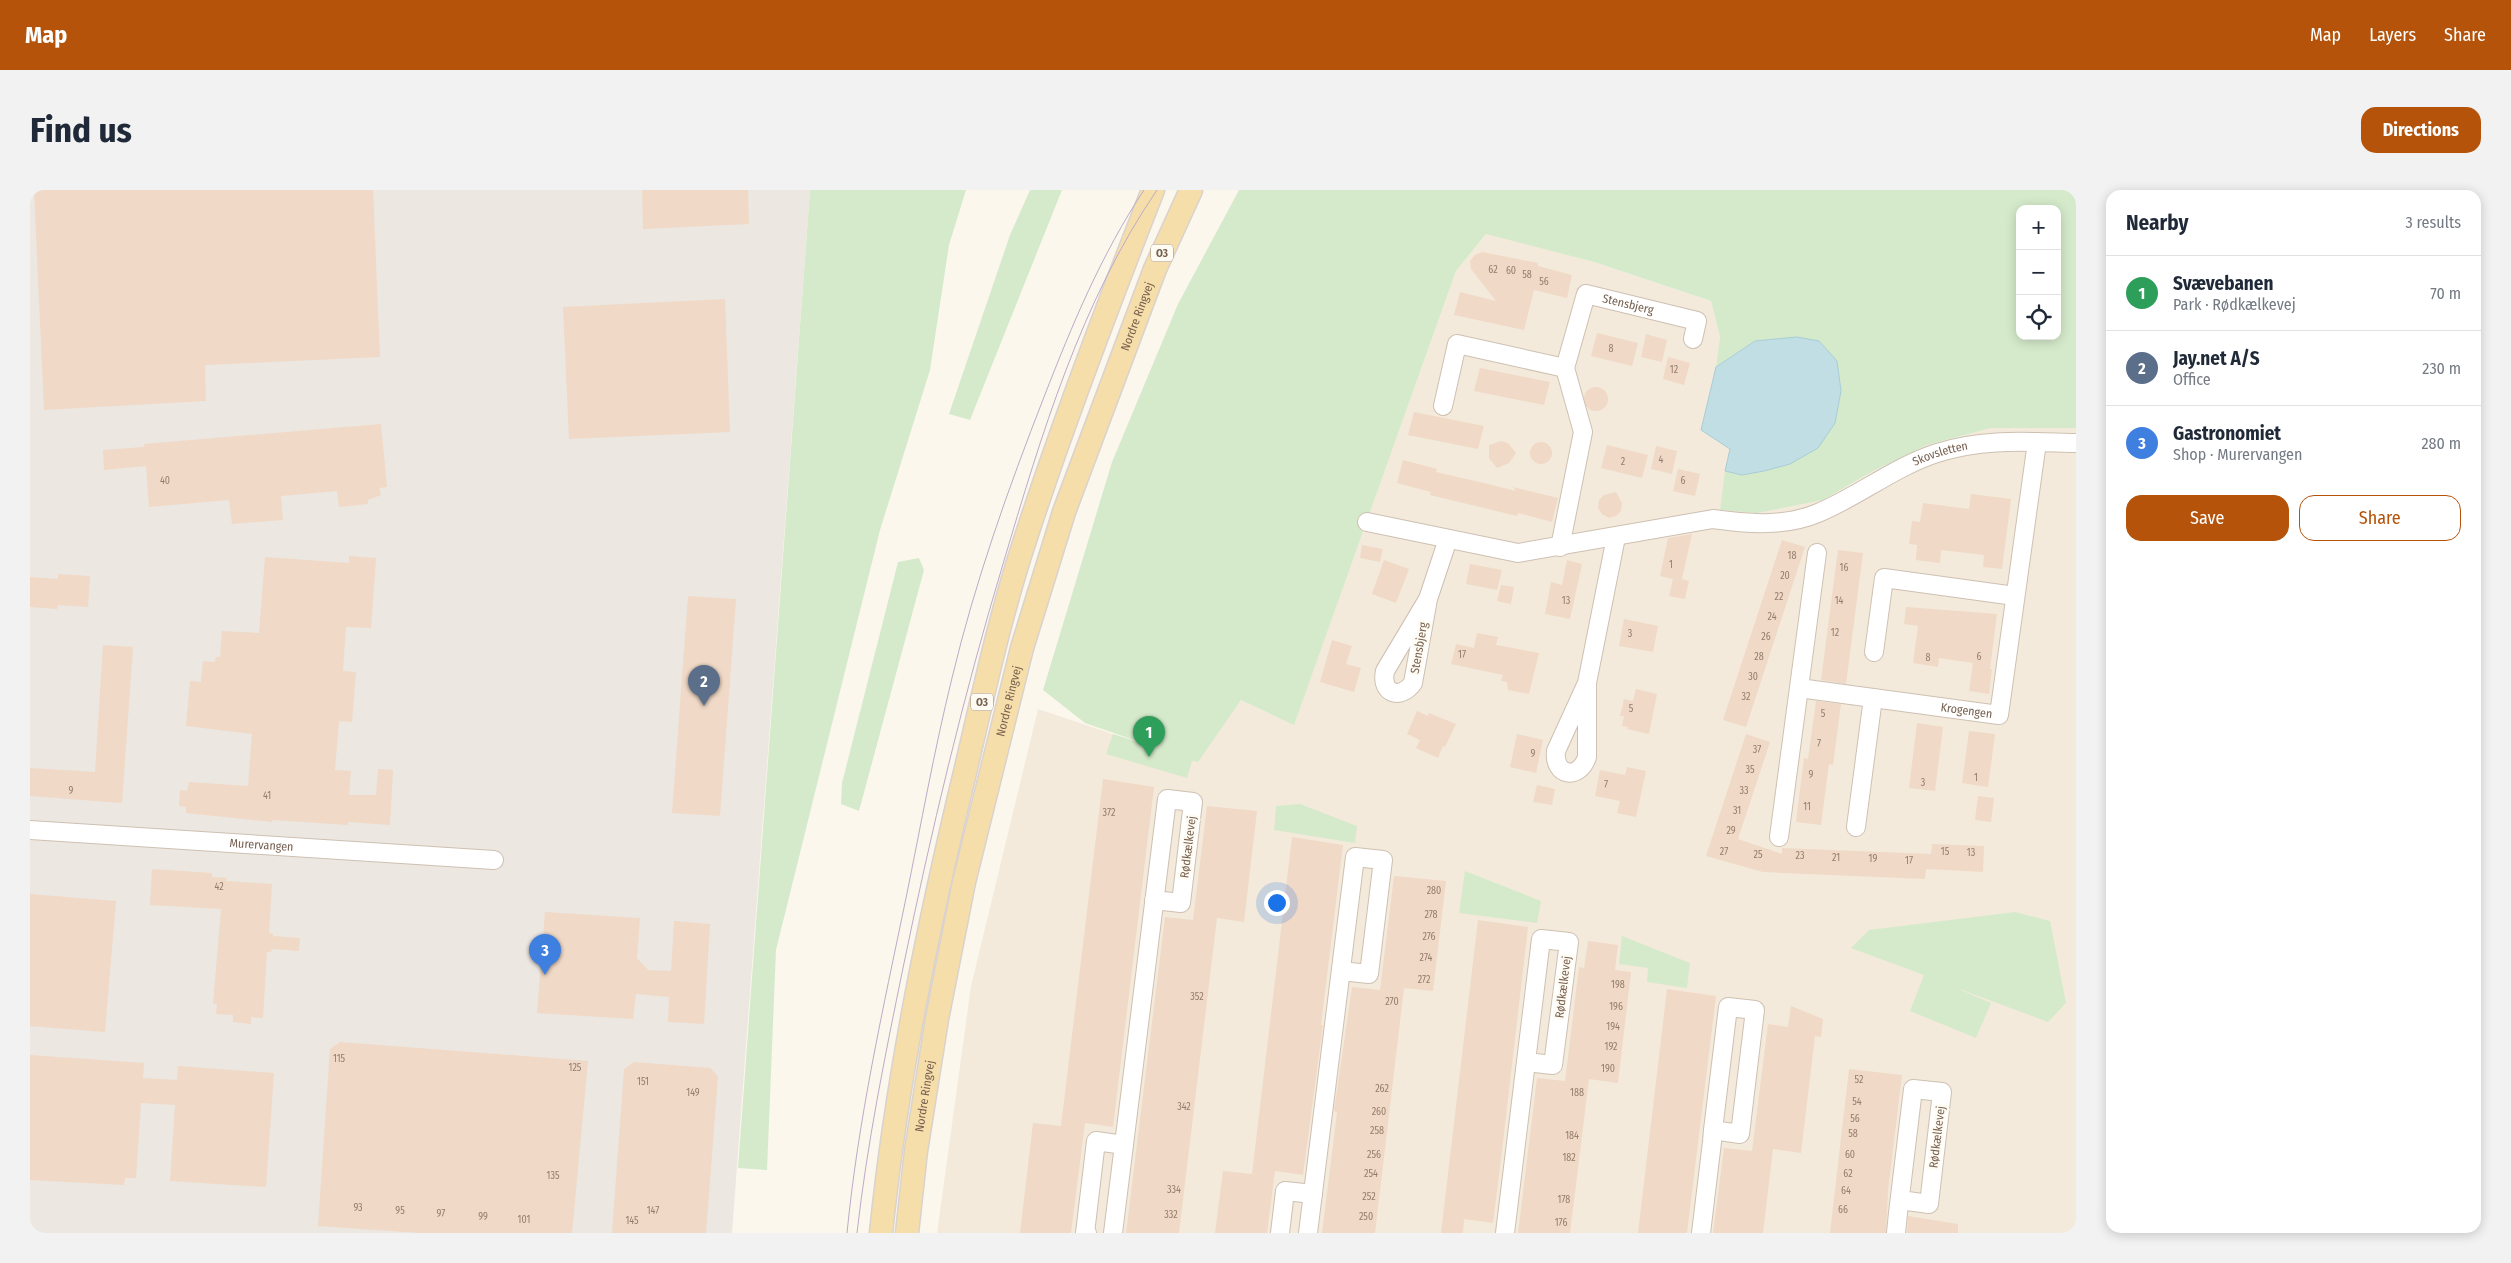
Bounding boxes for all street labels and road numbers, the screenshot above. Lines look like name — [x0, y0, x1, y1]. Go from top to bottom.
road number: O3 — [1151, 244, 1173, 262]
street label: Nordre Ringvej — [1118, 280, 1156, 353]
street label: Stensbjerg — [1601, 291, 1655, 317]
street label: Skovsletten — [1910, 439, 1969, 469]
street label: Stensbjerg — [1408, 621, 1430, 675]
street label: Nordre Ringvej — [993, 664, 1024, 738]
road number: O3 — [971, 694, 993, 710]
street label: Krogengen — [1940, 700, 1993, 721]
street label: Rødkælkevej — [1177, 815, 1199, 879]
street label: Murervangen — [229, 836, 294, 854]
street label: Rødkælkevej — [1552, 955, 1574, 1019]
street label: Nordre Ringvej — [912, 1059, 937, 1133]
street label: Rødkælkevej — [1926, 1105, 1948, 1169]

